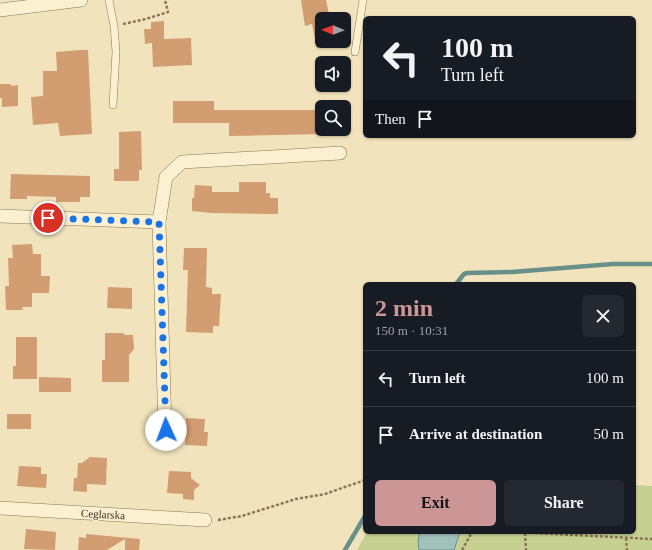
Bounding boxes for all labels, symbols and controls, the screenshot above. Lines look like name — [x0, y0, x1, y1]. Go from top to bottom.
north arrow — [315, 12, 351, 48]
map controls — [315, 12, 351, 136]
icon: left — [375, 32, 427, 84]
text: 100 m — [441, 32, 513, 63]
button: sound — [315, 56, 351, 92]
text: Turn left — [441, 65, 504, 85]
button: search — [315, 100, 351, 136]
icon: arrive — [414, 108, 436, 130]
text: Then — [375, 111, 406, 127]
pin — [31, 201, 65, 235]
icon: arrive — [37, 207, 59, 229]
text: 2 min — [375, 295, 433, 321]
button: close — [582, 295, 624, 337]
text: 150 m · 10:31 — [375, 323, 448, 338]
icon: left — [375, 368, 397, 390]
text: Turn left — [409, 370, 466, 386]
text: 100 m — [586, 370, 624, 386]
position arrow — [145, 409, 187, 451]
icon: arrive — [375, 424, 397, 446]
text: Arrive at destination — [409, 426, 542, 442]
text: 50 m — [594, 426, 624, 442]
button: Exit — [375, 480, 496, 526]
button: Share — [504, 480, 624, 526]
street label: Ceglarska — [81, 507, 125, 521]

